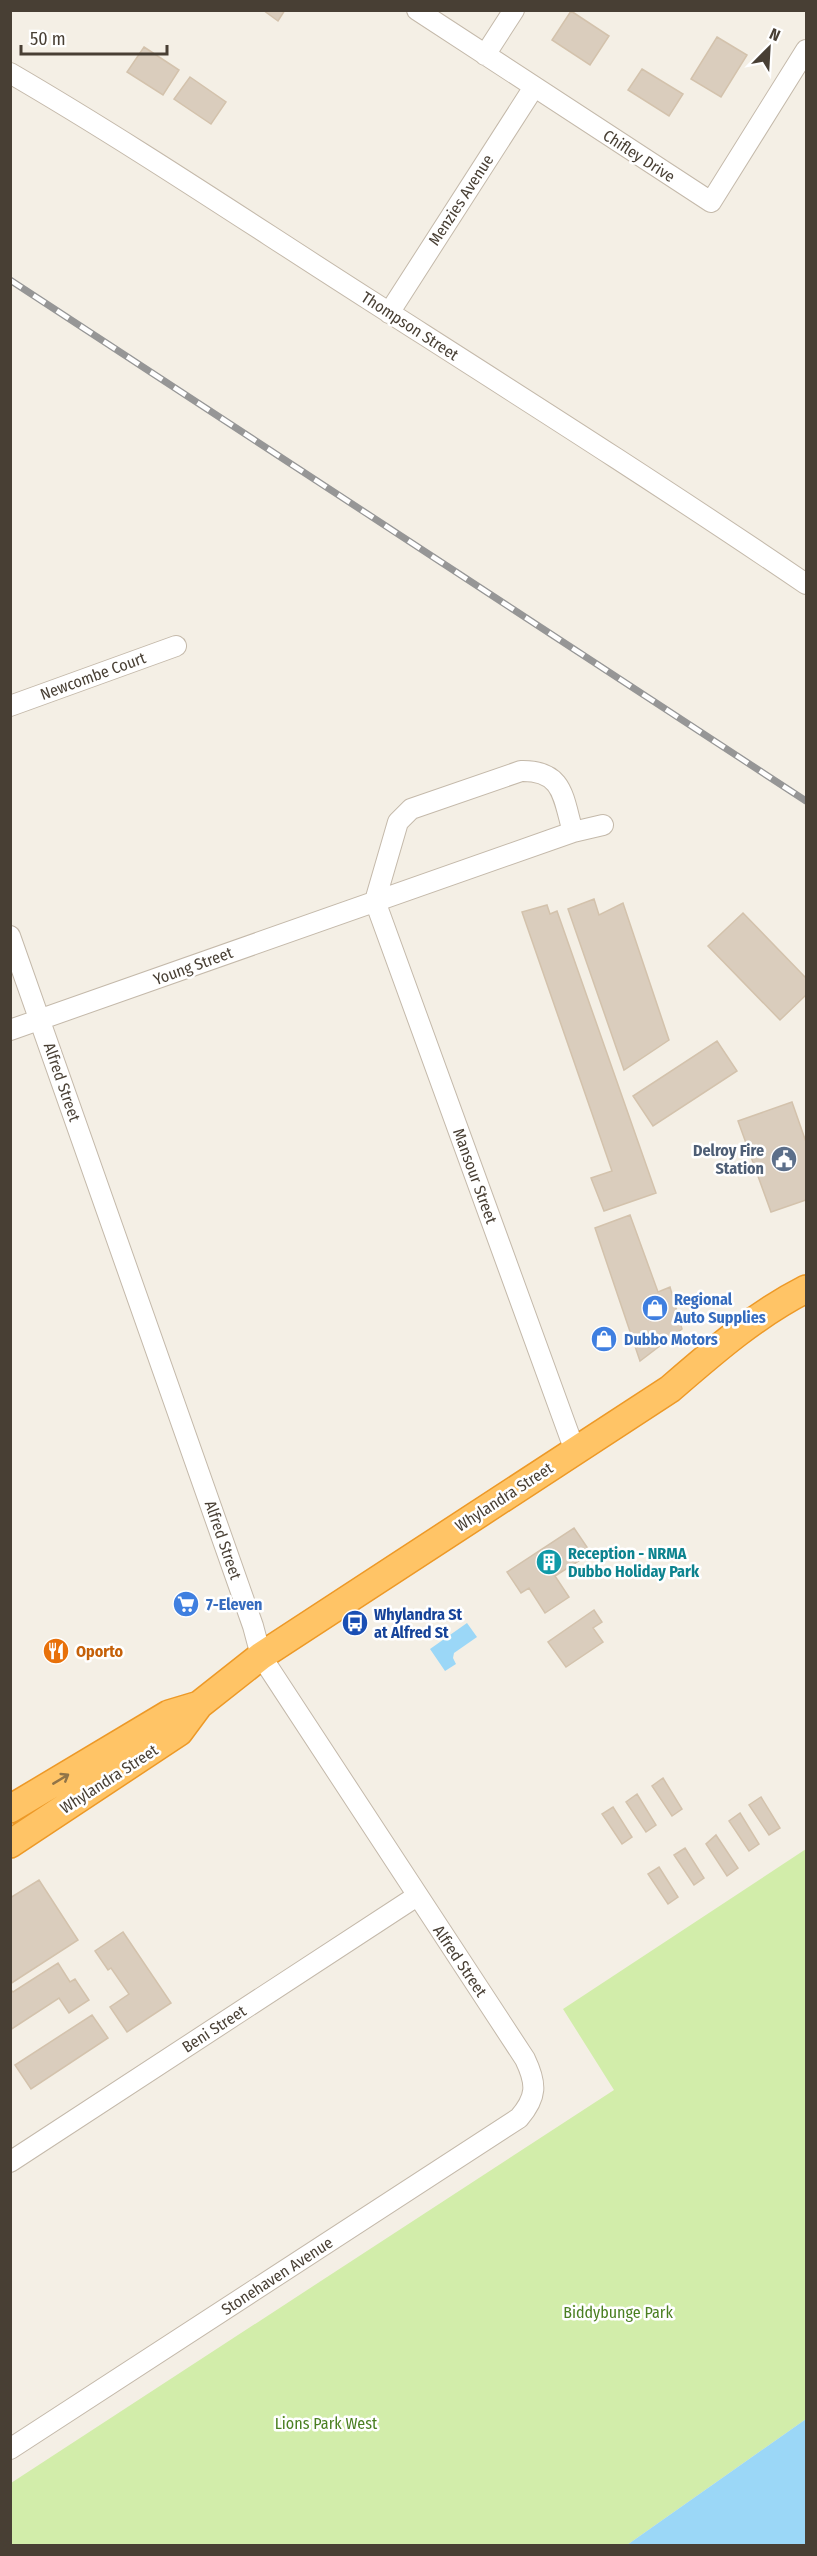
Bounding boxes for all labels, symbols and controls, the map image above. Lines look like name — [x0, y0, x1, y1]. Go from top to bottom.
scale bar — [21, 18, 166, 56]
north arrow — [739, 18, 799, 78]
text: N — [767, 24, 783, 45]
text: 50 m — [30, 28, 66, 50]
street label: Chifley Drive — [600, 126, 679, 186]
street label: Menzies Avenue — [425, 151, 498, 249]
street label: Thompson Street — [358, 288, 463, 365]
street label: Newcombe Court — [38, 648, 149, 704]
street label: Young Street — [151, 943, 236, 989]
street label: Alfred Street — [40, 1040, 85, 1125]
street label: Mansour Street — [449, 1126, 501, 1227]
place label: Delroy Fire Station — [693, 1141, 764, 1178]
public building icon: Delroy Fire Station — [769, 1144, 799, 1174]
place label: Regional Auto Supplies — [673, 1290, 766, 1327]
shop icon: Regional Auto Supplies — [640, 1293, 670, 1323]
shop icon: Dubbo Motors — [589, 1324, 619, 1354]
place label: Dubbo Motors — [624, 1330, 718, 1349]
street label: Whylandra Street — [452, 1458, 557, 1536]
street label: Alfred Street — [201, 1498, 246, 1583]
place label: Reception - NRMA Dubbo Holiday Park — [568, 1544, 700, 1581]
building icon: Reception - NRMA Dubbo Holiday Park — [534, 1547, 564, 1577]
supermarket icon: 7-Eleven — [171, 1589, 201, 1619]
place label: 7-Eleven — [206, 1595, 262, 1614]
place label: Whylandra St at Alfred St — [374, 1605, 463, 1642]
bus stop icon: Whylandra St at Alfred St — [340, 1608, 370, 1638]
restaurant icon: Oporto — [41, 1636, 71, 1666]
place label: Oporto — [76, 1642, 124, 1661]
street label: Whylandra Street — [57, 1740, 162, 1818]
one-way arrow — [52, 1772, 69, 1784]
street label: Alfred Street — [429, 1922, 491, 2001]
street label: Beni Street — [179, 2001, 250, 2057]
street label: Stonehaven Avenue — [218, 2233, 336, 2319]
park label: Biddybunge Park — [563, 2303, 673, 2322]
park label: Lions Park West — [275, 2414, 378, 2433]

